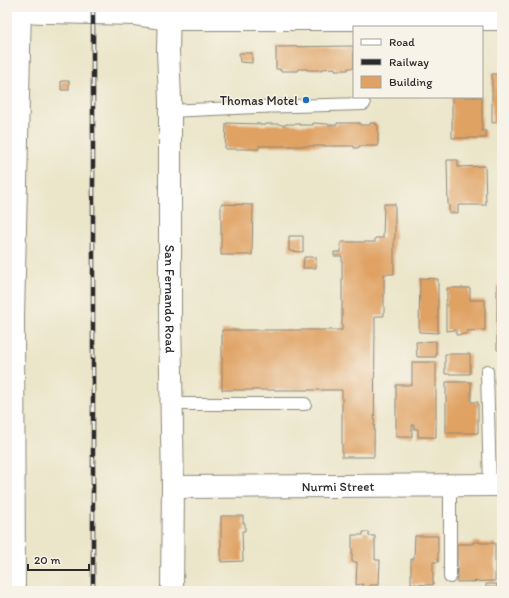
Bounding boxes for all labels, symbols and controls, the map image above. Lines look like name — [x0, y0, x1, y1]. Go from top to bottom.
legend — [353, 26, 483, 98]
text: Road — [389, 35, 415, 49]
text: Railway — [389, 55, 429, 69]
text: Building — [389, 75, 433, 89]
place label: Thomas Motel — [220, 93, 298, 108]
marker: Thomas Motel — [301, 95, 311, 105]
street label: San Fernando Road — [162, 245, 178, 353]
street label: Nurmi Street — [302, 479, 374, 494]
scale bar — [28, 546, 89, 572]
text: 20 m — [34, 553, 61, 567]

